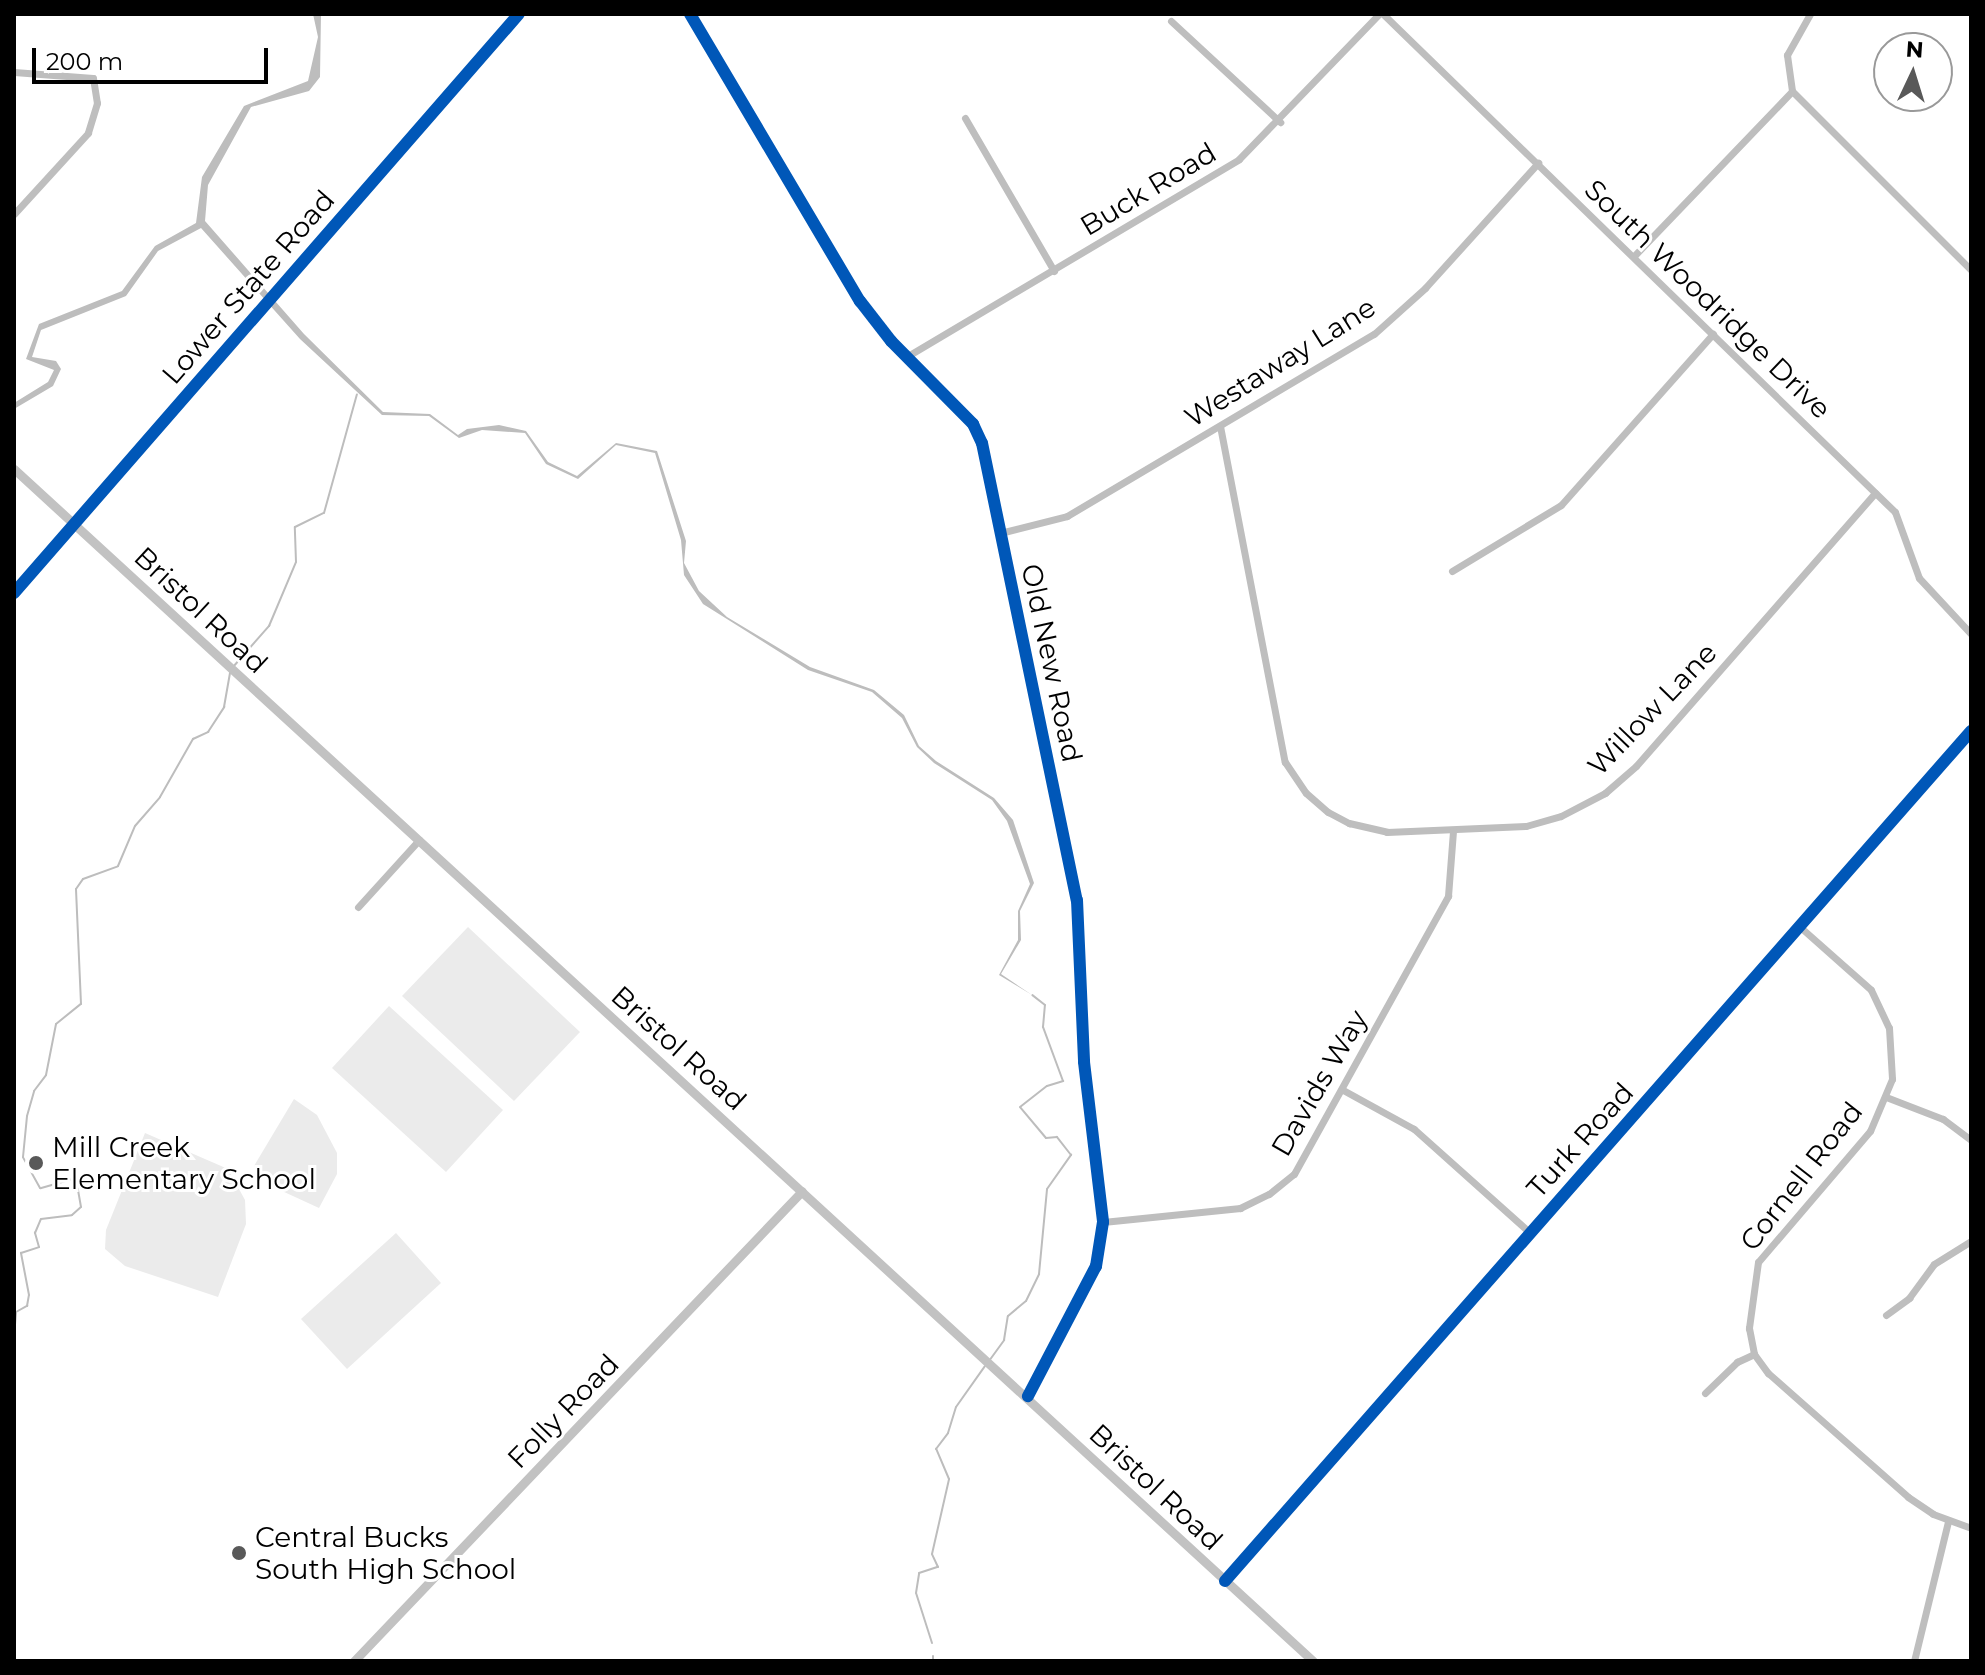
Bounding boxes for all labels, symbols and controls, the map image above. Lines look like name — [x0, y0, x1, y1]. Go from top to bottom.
scale bar — [36, 32, 272, 82]
north arrow — [1873, 32, 1953, 112]
text: N — [1905, 35, 1924, 64]
text: 200 m — [46, 47, 123, 76]
street label: Buck Road — [1074, 135, 1222, 243]
street label: South Woodridge Drive — [1578, 173, 1838, 425]
street label: Lower State Road — [155, 183, 341, 391]
street label: Westaway Lane — [1178, 290, 1382, 434]
street label: Bristol Road — [127, 540, 275, 680]
street label: Old New Road — [1015, 561, 1089, 765]
street label: Willow Lane — [1580, 636, 1724, 782]
street label: Bristol Road — [605, 979, 753, 1117]
street label: Davids Way — [1264, 1004, 1374, 1162]
street label: Turk Road — [1520, 1076, 1640, 1204]
street label: Cornell Road — [1733, 1095, 1869, 1257]
place label: Mill Creek Elementary School — [52, 1130, 316, 1196]
marker: Mill Creek Elementary School — [27, 1154, 45, 1172]
street label: Folly Road — [500, 1347, 626, 1475]
street label: Bristol Road — [1082, 1417, 1230, 1557]
place label: Central Bucks South High School — [255, 1520, 516, 1586]
marker: Central Bucks South High School — [230, 1544, 248, 1562]

